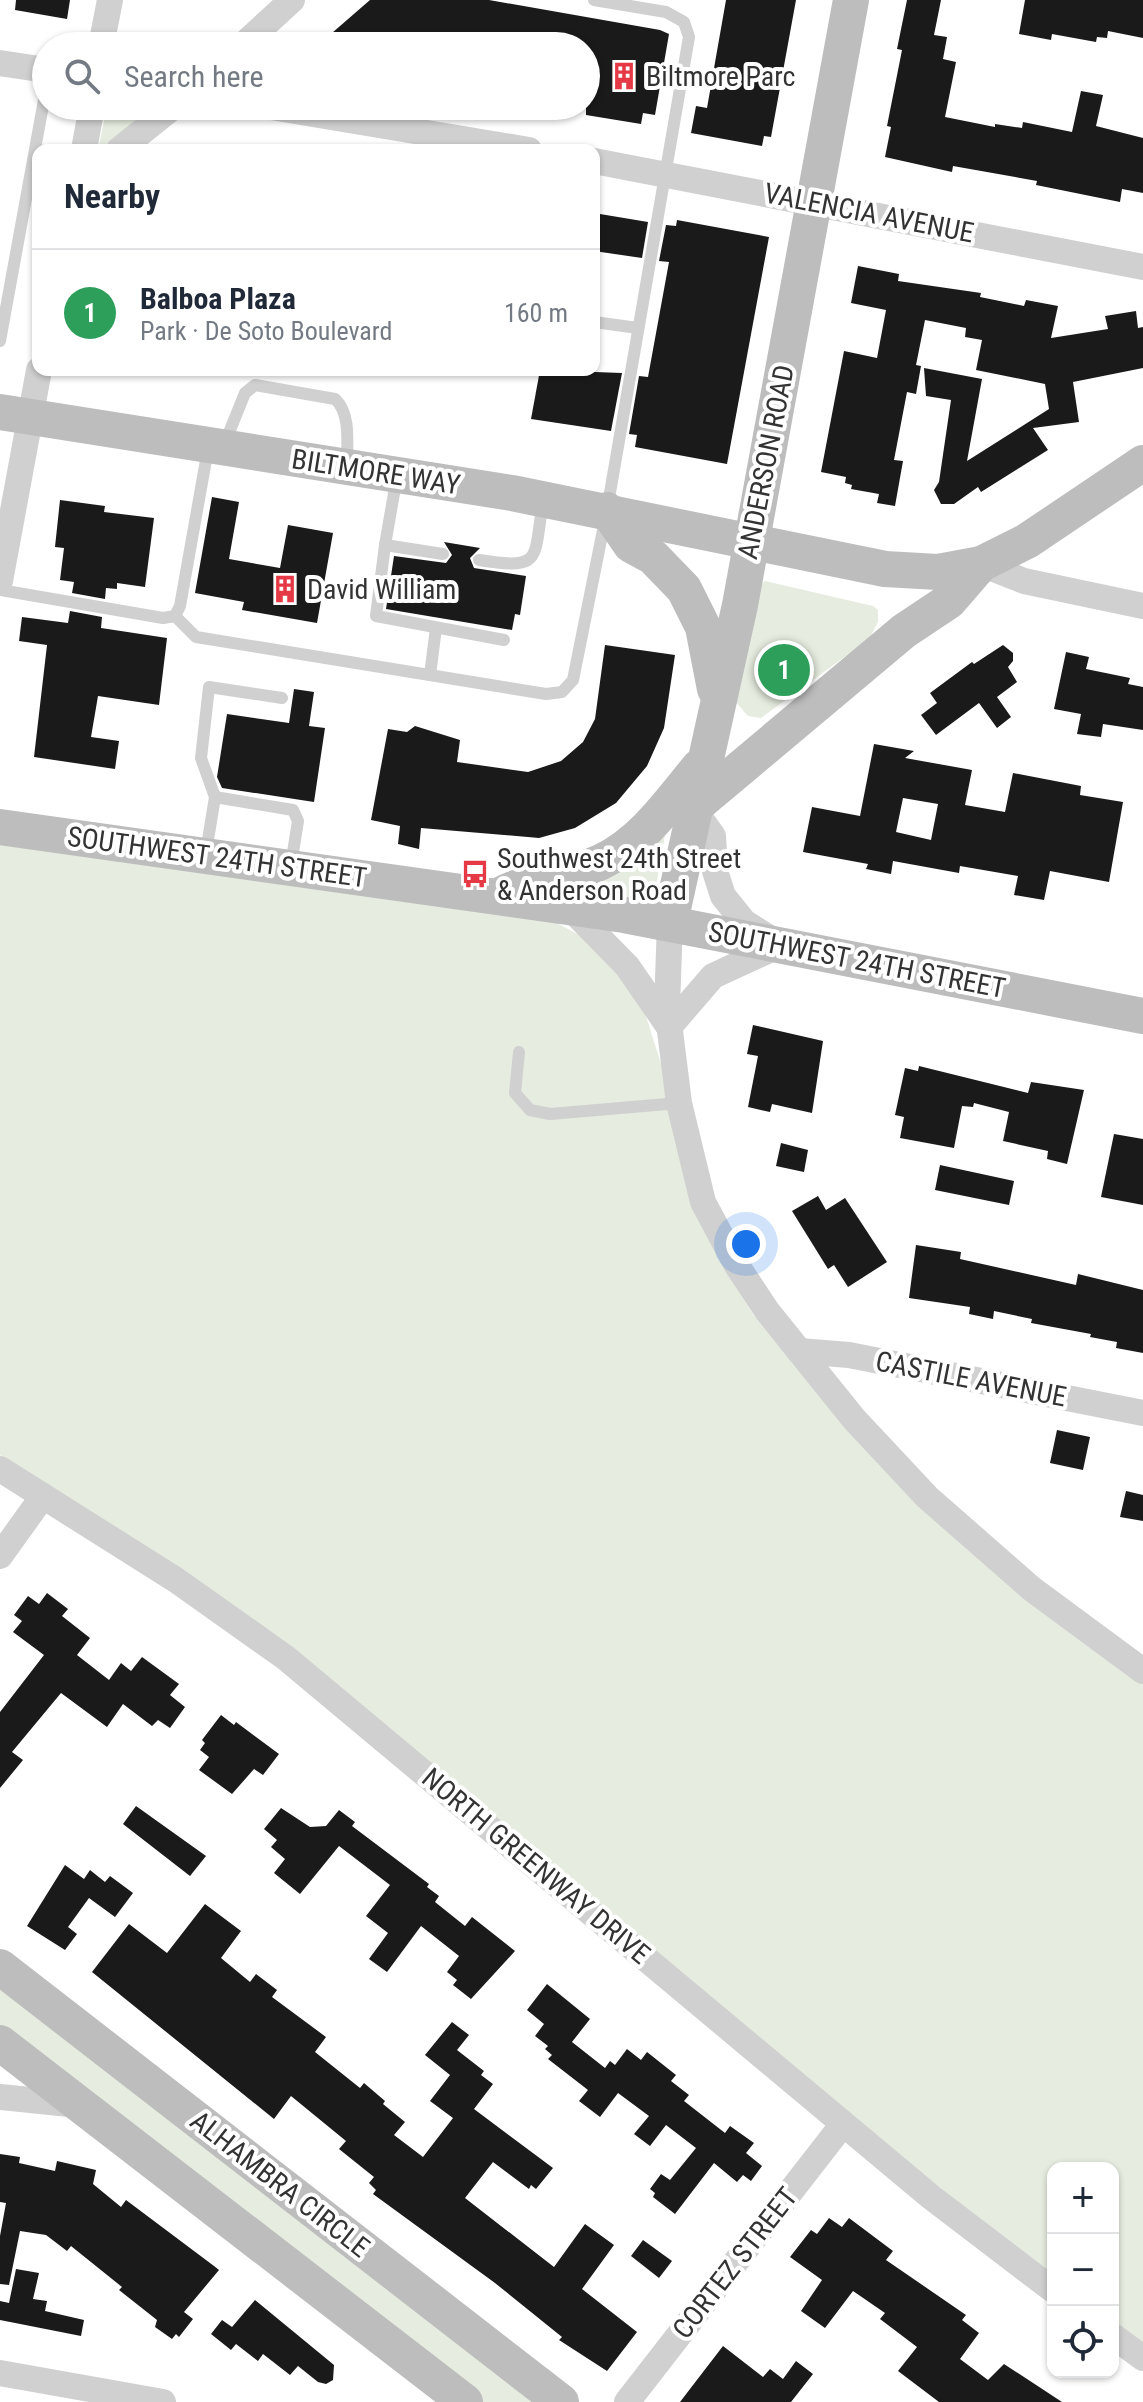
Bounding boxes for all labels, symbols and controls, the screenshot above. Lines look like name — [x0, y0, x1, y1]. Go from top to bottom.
search box — [32, 32, 600, 120]
icon: search — [60, 54, 104, 98]
text: Search here — [124, 59, 264, 94]
place label: Biltmore Parc — [646, 60, 795, 93]
building icon: Biltmore Parc — [609, 61, 639, 91]
text: Nearby — [64, 176, 160, 216]
street label: VALENCIA AVENUE — [761, 177, 977, 249]
text: Balboa Plaza — [140, 281, 296, 316]
text: 1 — [83, 298, 97, 328]
text: 160 m — [504, 298, 568, 328]
text: Park · De Soto Boulevard — [140, 316, 392, 346]
street label: ANDERSON ROAD — [731, 362, 801, 562]
street label: BILTMORE WAY — [290, 442, 463, 502]
place label: David William — [307, 573, 456, 606]
building icon: David William — [270, 574, 300, 604]
pin: 1 — [758, 640, 810, 700]
street label: SOUTHWEST 24TH STREET — [65, 820, 369, 894]
place label: Southwest 24th Street & Anderson Road — [497, 842, 741, 907]
bus stop icon: Southwest 24th Street & Anderson Road — [460, 859, 490, 889]
street label: SOUTHWEST 24TH STREET — [706, 915, 1008, 1005]
your location — [726, 1224, 766, 1264]
street label: CASTILE AVENUE — [873, 1344, 1069, 1414]
street label: NORTH GREENWAY DRIVE — [415, 1761, 657, 1971]
street label: ALHAMBRA CIRCLE — [184, 2104, 376, 2264]
map controls — [1047, 2162, 1119, 2378]
button: + — [1047, 2162, 1119, 2234]
street label: CORTEZ STREET — [666, 2181, 804, 2345]
button: − — [1047, 2234, 1119, 2306]
button: locate — [1047, 2306, 1119, 2378]

